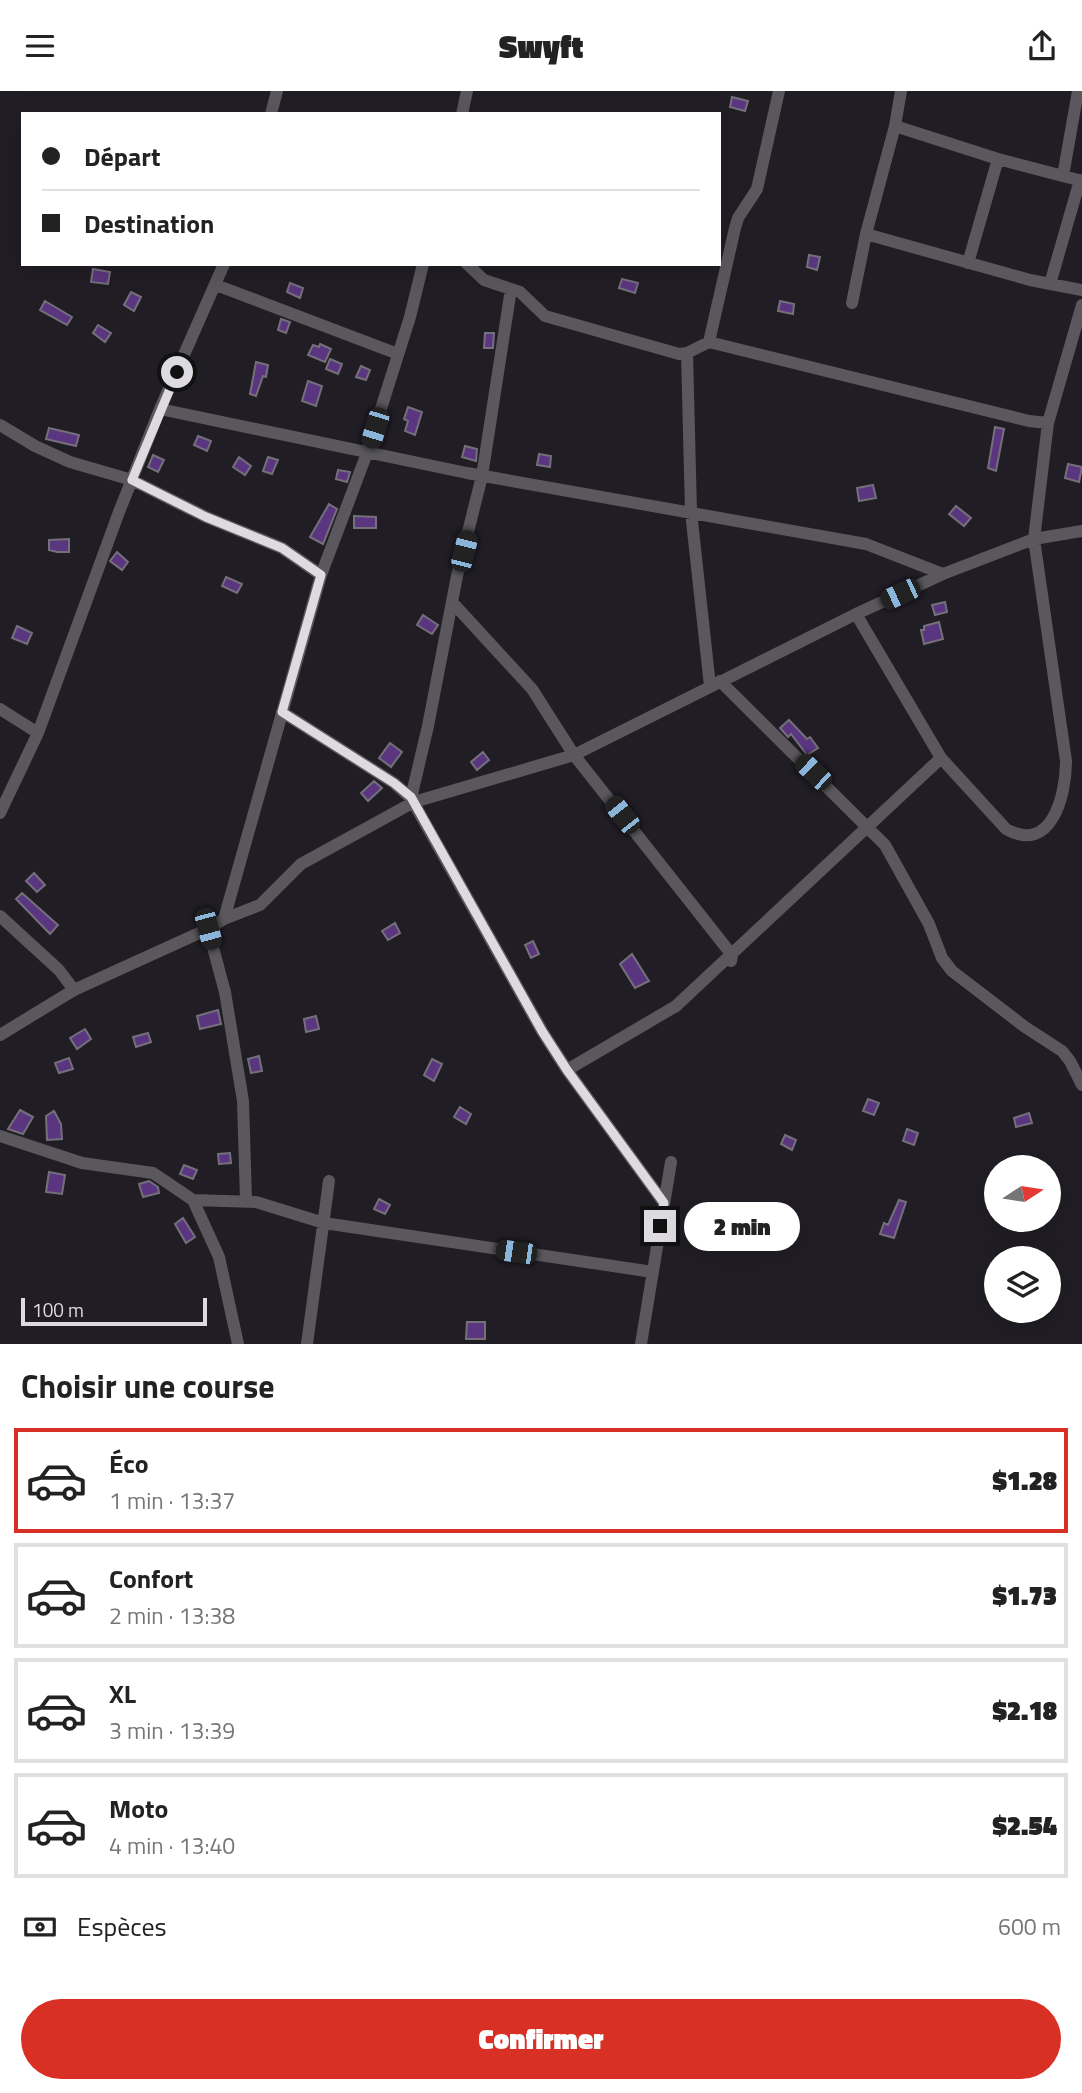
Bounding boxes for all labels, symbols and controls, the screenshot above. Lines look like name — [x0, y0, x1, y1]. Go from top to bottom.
text: Swyft — [499, 22, 583, 70]
icon: menu — [21, 27, 59, 65]
icon: share — [1023, 27, 1061, 65]
text: Départ — [84, 137, 160, 176]
text: Destination — [84, 204, 214, 243]
route start — [161, 356, 193, 388]
car — [359, 405, 392, 451]
car — [449, 528, 480, 574]
car — [877, 576, 924, 612]
car — [791, 750, 836, 794]
car — [601, 792, 644, 838]
car — [193, 906, 224, 952]
north arrow — [984, 1155, 1060, 1232]
map controls — [984, 1155, 1061, 1323]
callout: 2 min — [684, 1201, 800, 1251]
text: 2 min — [713, 1209, 771, 1244]
route end — [644, 1210, 676, 1242]
car — [494, 1239, 539, 1265]
button: layers — [984, 1246, 1061, 1323]
scale bar — [21, 1295, 206, 1327]
text: 100 m — [32, 1295, 84, 1324]
text: Choisir une course — [21, 1362, 275, 1410]
text: Éco — [109, 1444, 149, 1483]
icon: car — [25, 1449, 88, 1512]
text: $1.28 — [992, 1461, 1057, 1500]
text: 1 min · 13:37 — [109, 1483, 235, 1518]
text: Confort — [109, 1559, 193, 1598]
icon: car — [25, 1564, 88, 1627]
text: $1.73 — [992, 1576, 1057, 1615]
text: 2 min · 13:38 — [109, 1598, 235, 1633]
text: XL — [109, 1674, 136, 1713]
icon: car — [25, 1679, 88, 1742]
text: $2.18 — [992, 1691, 1057, 1730]
text: 3 min · 13:39 — [109, 1713, 235, 1748]
text: Moto — [109, 1789, 168, 1828]
icon: car — [25, 1794, 88, 1857]
text: $2.54 — [992, 1806, 1057, 1845]
text: 4 min · 13:40 — [109, 1828, 235, 1863]
text: Espèces — [77, 1907, 167, 1946]
icon: cash — [21, 1908, 59, 1946]
text: 600 m — [998, 1909, 1061, 1944]
button: Confirmer — [21, 1999, 1061, 2079]

